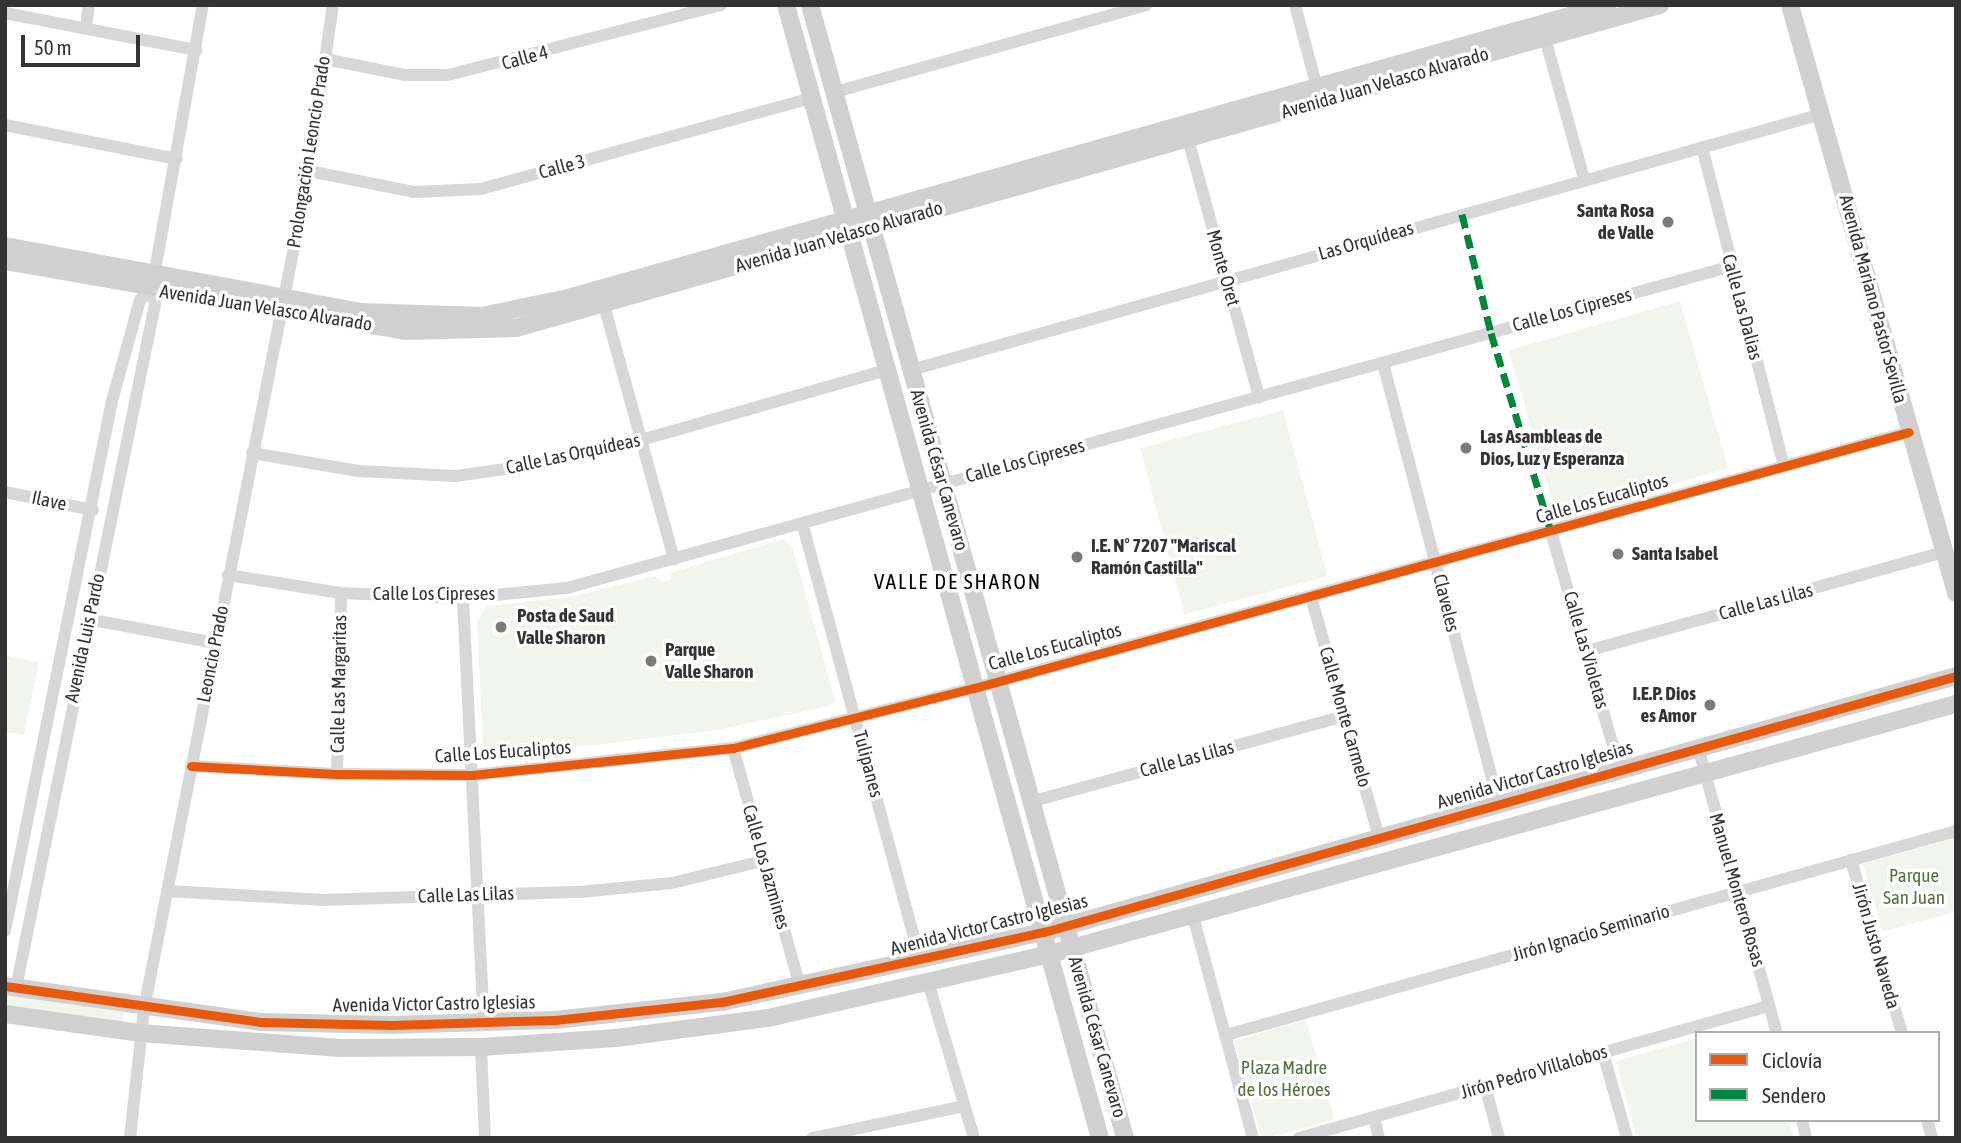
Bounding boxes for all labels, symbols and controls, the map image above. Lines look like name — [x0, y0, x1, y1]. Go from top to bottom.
scale bar — [24, 21, 144, 65]
text: 50 m — [34, 35, 72, 59]
street label: Calle 4 — [499, 41, 551, 75]
street label: Avenida Juan Velasco Alvarado — [1279, 42, 1491, 124]
street label: Prolongación Leoncio Prado — [283, 54, 335, 250]
street label: Calle 3 — [536, 150, 588, 184]
street label: Avenida Mariano Pastor Sevilla — [1834, 192, 1912, 406]
street label: Avenida Juan Velasco Alvarado — [733, 196, 945, 278]
place label: Santa Rosa de Valle — [1577, 200, 1654, 244]
marker: Santa Rosa de Valle — [1660, 214, 1676, 230]
street label: Las Orquídeas — [1316, 217, 1416, 265]
street label: Monte Oret — [1201, 227, 1245, 309]
street label: Calle Las Dalias — [1717, 252, 1767, 362]
street label: Avenida Juan Velasco Alvarado — [158, 280, 374, 336]
street label: Calle Los Cipreses — [1510, 283, 1634, 337]
street label: Avenida César Canevaro — [905, 387, 973, 553]
place label: Las Asambleas de Dios, Luz y Esperanza — [1480, 426, 1624, 470]
street label: Calle Las Orquídeas — [504, 429, 642, 479]
street label: Calle Los Cipreses — [963, 434, 1087, 488]
marker: Las Asambleas de Dios, Luz y Esperanza — [1458, 440, 1474, 456]
street label: Calle Los Eucaliptos — [1533, 469, 1671, 529]
street label: Ilave — [30, 486, 68, 516]
place label: I.E. N° 7207 "Mariscal Ramón Castilla" — [1091, 535, 1236, 579]
place label: Santa Isabel — [1632, 543, 1718, 565]
marker: Santa Isabel — [1610, 546, 1626, 562]
marker: I.E. N° 7207 "Mariscal Ramón Castilla" — [1069, 549, 1085, 565]
district label: VALLE DE SHARON — [876, 568, 1040, 594]
street label: Avenida Luis Pardo — [60, 572, 110, 704]
street label: Claveles — [1428, 572, 1464, 634]
street label: Calle Las Lilas — [1717, 579, 1815, 625]
street label: Calle Los Cipreses — [373, 583, 495, 605]
street label: Calle Las Violetas — [1558, 589, 1614, 711]
street label: Leoncio Prado — [192, 604, 234, 704]
place label: Posta de Saud Valle Sharon — [517, 605, 614, 649]
street label: Calle Las Margaritas — [326, 615, 352, 753]
marker: Posta de Saud Valle Sharon — [491, 617, 511, 637]
street label: Calle Los Eucaliptos — [986, 618, 1124, 676]
place label: Parque Valle Sharon — [665, 639, 753, 683]
street label: Calle Monte Carmelo — [1314, 644, 1376, 790]
marker: Parque Valle Sharon — [643, 653, 659, 669]
place label: I.E.P. Dios es Amor — [1632, 683, 1696, 727]
marker: I.E.P. Dios es Amor — [1702, 697, 1718, 713]
street label: Tulipanes — [848, 728, 888, 800]
street label: Calle Los Eucaliptos — [434, 736, 572, 768]
street label: Calle Las Lilas — [1138, 736, 1236, 782]
street label: Avenida Victor Castro Iglesias — [1435, 736, 1635, 814]
street label: Calle Los Jazmines — [737, 802, 795, 932]
street label: Manuel Montero Rosas — [1704, 811, 1770, 969]
park label: Parque San Juan — [1883, 865, 1945, 909]
street label: Jirón Justo Naveda — [1847, 881, 1905, 1011]
street label: Calle Las Lilas — [417, 882, 515, 908]
street label: Avenida Victor Castro Iglesias — [888, 889, 1090, 961]
street label: Jirón Ignacio Seminario — [1510, 900, 1672, 966]
street label: Avenida César Canevaro — [1063, 954, 1131, 1120]
street label: Avenida Victor Castro Iglesias — [333, 991, 535, 1017]
legend — [1695, 1031, 1940, 1122]
street label: Jirón Pedro Villalobos — [1458, 1040, 1610, 1104]
text: Ciclovía — [1762, 1048, 1822, 1072]
park label: Plaza Madre de los Héroes — [1238, 1057, 1330, 1101]
text: Sendero — [1762, 1083, 1826, 1107]

